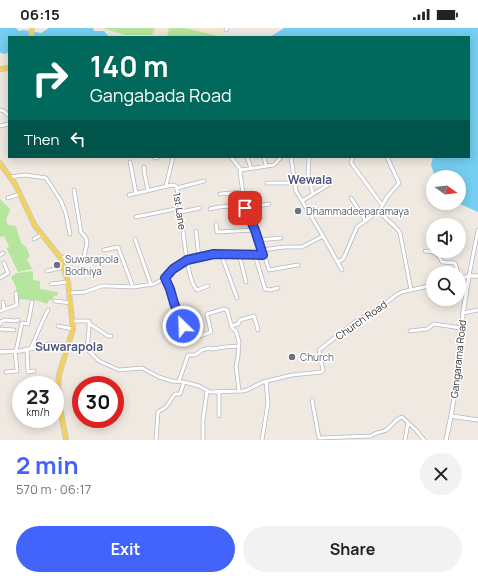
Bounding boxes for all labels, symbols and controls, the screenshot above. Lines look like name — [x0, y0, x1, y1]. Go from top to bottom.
text: 06:15 — [20, 4, 60, 25]
text: 140 m — [90, 47, 169, 85]
icon: right — [24, 52, 76, 104]
text: Gangabada Road — [90, 83, 232, 107]
icon: left — [67, 128, 89, 150]
text: Then — [24, 129, 59, 150]
north arrow — [426, 170, 466, 210]
map controls — [426, 170, 466, 306]
district label: Wewala — [288, 171, 332, 188]
street label: 1st Lane — [170, 191, 190, 231]
pin — [228, 191, 262, 225]
icon: arrive — [234, 197, 256, 219]
place label: Dhammadeeparamaya — [306, 204, 409, 218]
marker: Dhammadeeparamaya — [293, 206, 303, 216]
button: sound — [426, 218, 466, 258]
place label: Suwarapola Bodhiya — [65, 252, 119, 278]
marker: Suwarapola Bodhiya — [52, 260, 62, 270]
button: search — [426, 266, 466, 306]
street label: Church Road — [333, 297, 390, 343]
position arrow — [162, 305, 204, 347]
street label: Gangarama Road — [447, 319, 469, 399]
district label: Suwarapola — [35, 338, 103, 355]
place label: Church — [300, 350, 334, 364]
marker: Church — [287, 352, 297, 362]
speed limit sign: 30 — [72, 376, 124, 428]
text: 23 — [26, 383, 50, 410]
text: km/h — [26, 405, 50, 419]
text: 2 min — [16, 448, 78, 481]
button: close — [420, 453, 462, 495]
text: 570 m · 06:17 — [16, 480, 91, 498]
button: Exit — [16, 526, 235, 572]
button: Share — [243, 526, 462, 572]

